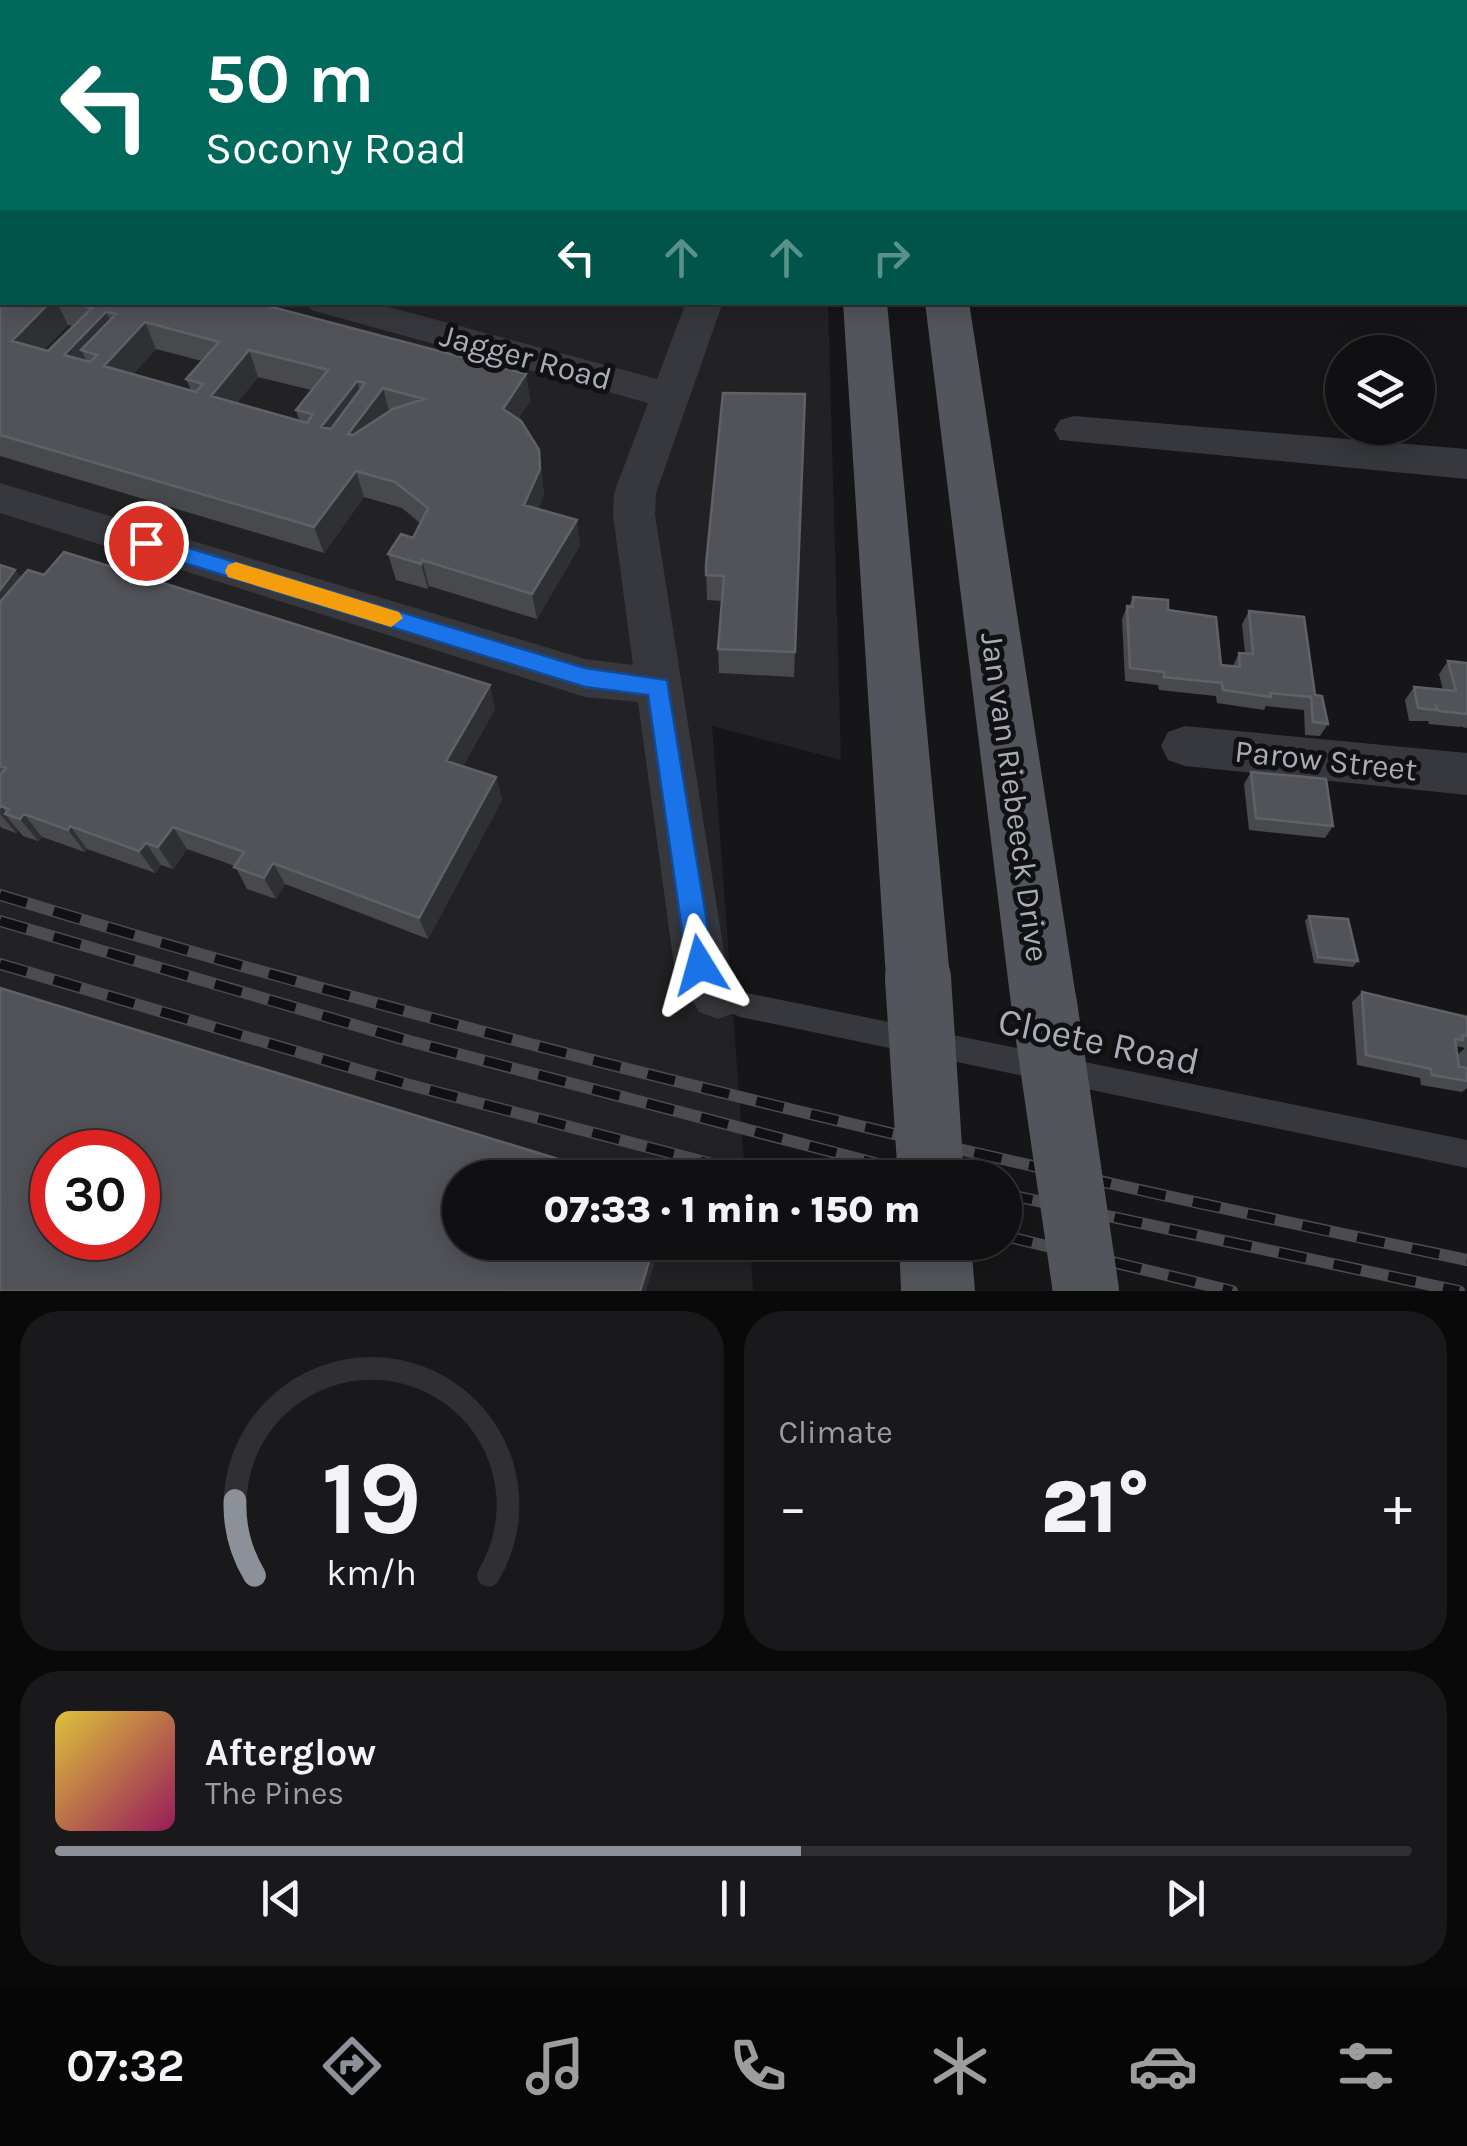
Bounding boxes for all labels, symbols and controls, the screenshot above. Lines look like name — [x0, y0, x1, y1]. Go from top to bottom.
text: 50 m — [205, 38, 374, 120]
icon: left — [40, 40, 170, 170]
text: Socony Road — [205, 122, 467, 174]
icon: left — [549, 230, 604, 285]
icon: ahead — [654, 230, 709, 285]
icon: ahead — [759, 230, 814, 285]
icon: right — [864, 230, 919, 285]
street label: Jagger Road — [436, 317, 616, 398]
map controls — [1325, 335, 1435, 445]
button: layers — [1325, 335, 1435, 445]
pin — [104, 501, 189, 586]
icon: arrive — [119, 516, 174, 571]
street label: Jan van Riebeeck Drive — [973, 630, 1056, 964]
street label: Parow Street — [1233, 733, 1419, 788]
position arrow — [648, 913, 752, 1017]
street label: Cloete Road — [994, 998, 1204, 1085]
speed limit sign: 30 — [30, 1130, 160, 1260]
text: 07:33 · 1 min · 150 m — [544, 1187, 920, 1232]
text: Climate — [779, 1414, 893, 1451]
text: 19 — [321, 1438, 422, 1559]
text: 21° — [1041, 1463, 1150, 1551]
text: − — [779, 1475, 807, 1539]
text: + — [1383, 1475, 1412, 1539]
text: km/h — [326, 1552, 417, 1594]
text: Afterglow — [205, 1730, 376, 1775]
text: The Pines — [205, 1775, 344, 1812]
icon: previous — [254, 1871, 309, 1926]
icon: pause — [706, 1871, 761, 1926]
icon: next — [1158, 1871, 1213, 1926]
icon: directions — [317, 2031, 387, 2101]
icon: music — [520, 2031, 590, 2101]
icon: phone — [723, 2031, 793, 2101]
icon: climate — [925, 2031, 995, 2101]
icon: car — [1128, 2031, 1198, 2101]
icon: filters — [1331, 2031, 1401, 2101]
text: 07:32 — [66, 2040, 185, 2092]

